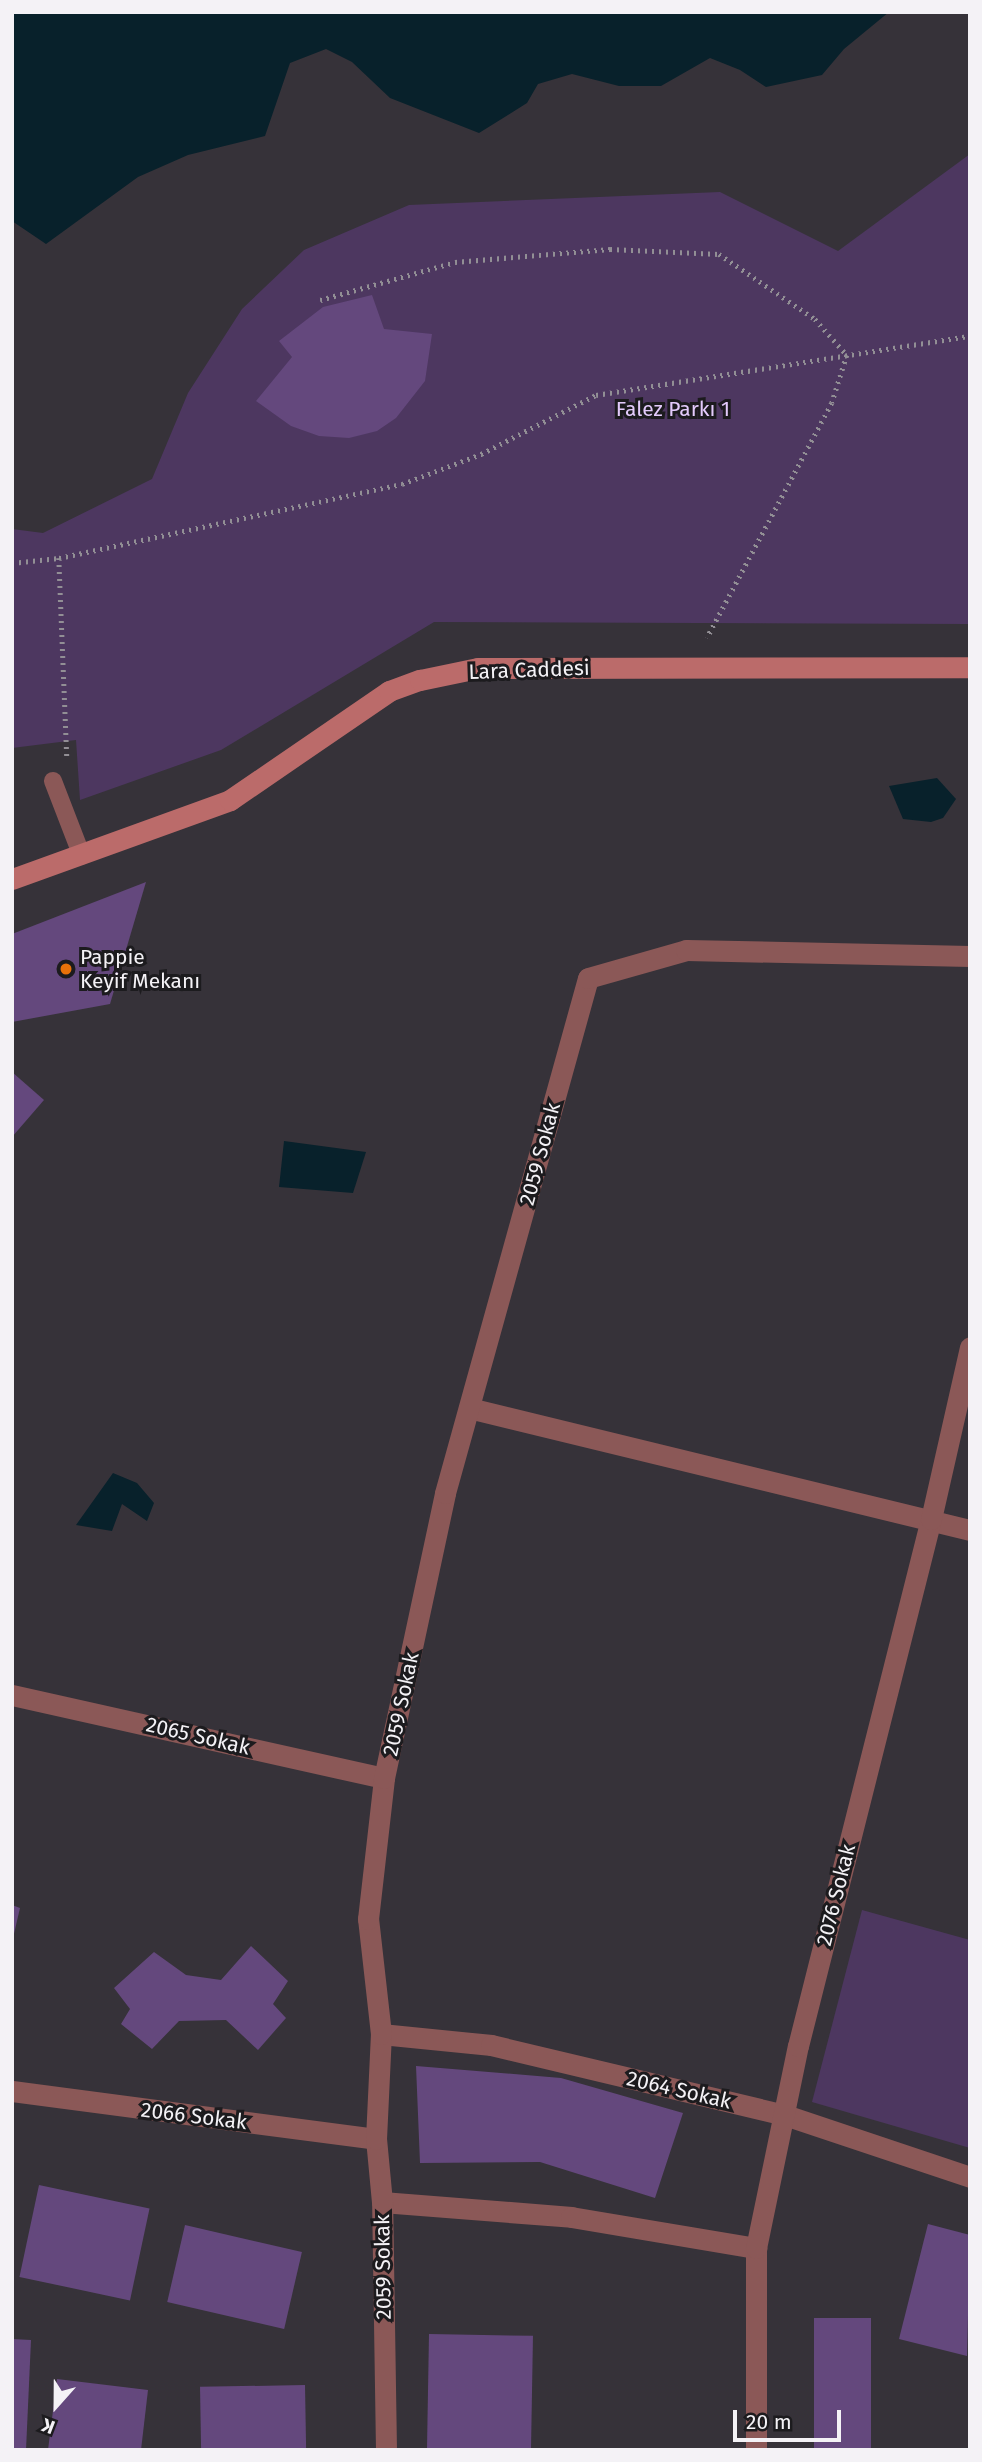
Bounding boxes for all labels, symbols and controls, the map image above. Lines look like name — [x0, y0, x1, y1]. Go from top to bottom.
park label: Falez Parkı 1 — [616, 396, 730, 422]
street label: Lara Caddesi — [468, 655, 590, 685]
place label: Pappie Keyif Mekanı — [80, 944, 200, 994]
marker: Pappie Keyif Mekanı — [58, 961, 74, 977]
street label: 2059 Sokak — [514, 1100, 566, 1208]
street label: 2059 Sokak — [378, 1650, 424, 1758]
street label: 2065 Sokak — [144, 1712, 252, 1760]
street label: 2076 Sokak — [811, 1842, 861, 1948]
street label: 2064 Sokak — [624, 2066, 734, 2114]
street label: 2066 Sokak — [140, 2097, 248, 2135]
street label: 2059 Sokak — [369, 2214, 397, 2320]
north arrow — [21, 2371, 91, 2441]
scale bar — [737, 2396, 846, 2440]
text: 20 m — [746, 2409, 792, 2435]
text: K — [39, 2413, 58, 2439]

